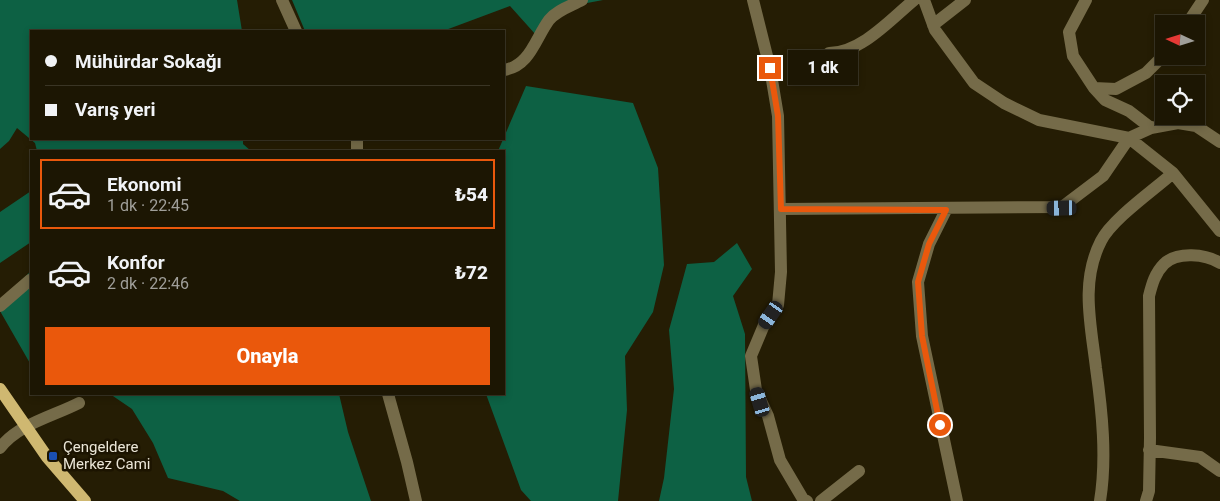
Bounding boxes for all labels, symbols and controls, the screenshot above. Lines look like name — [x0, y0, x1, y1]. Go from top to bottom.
north arrow — [1155, 15, 1205, 65]
map controls — [1155, 15, 1205, 125]
text: Mühürdar Sokağı — [75, 50, 222, 73]
callout: 1 dk — [788, 50, 858, 86]
route end — [759, 57, 781, 79]
text: 1 dk — [808, 58, 838, 77]
button: locate — [1155, 75, 1205, 125]
text: Varış yeri — [75, 98, 155, 121]
icon: car — [47, 172, 92, 217]
text: Ekonomi — [107, 173, 181, 196]
text: ₺54 — [455, 183, 488, 206]
text: 1 dk · 22:45 — [107, 196, 189, 215]
car — [1046, 200, 1077, 216]
icon: car — [47, 250, 92, 295]
text: Konfor — [107, 251, 165, 274]
text: ₺72 — [455, 261, 488, 284]
text: 2 dk · 22:46 — [107, 274, 189, 293]
car — [756, 298, 785, 332]
button: Onayla — [45, 327, 490, 385]
car — [748, 385, 771, 419]
route start — [929, 414, 951, 436]
place label: Çengeldere Merkez Cami — [63, 438, 150, 473]
marker: Çengeldere Merkez Cami — [47, 450, 59, 462]

